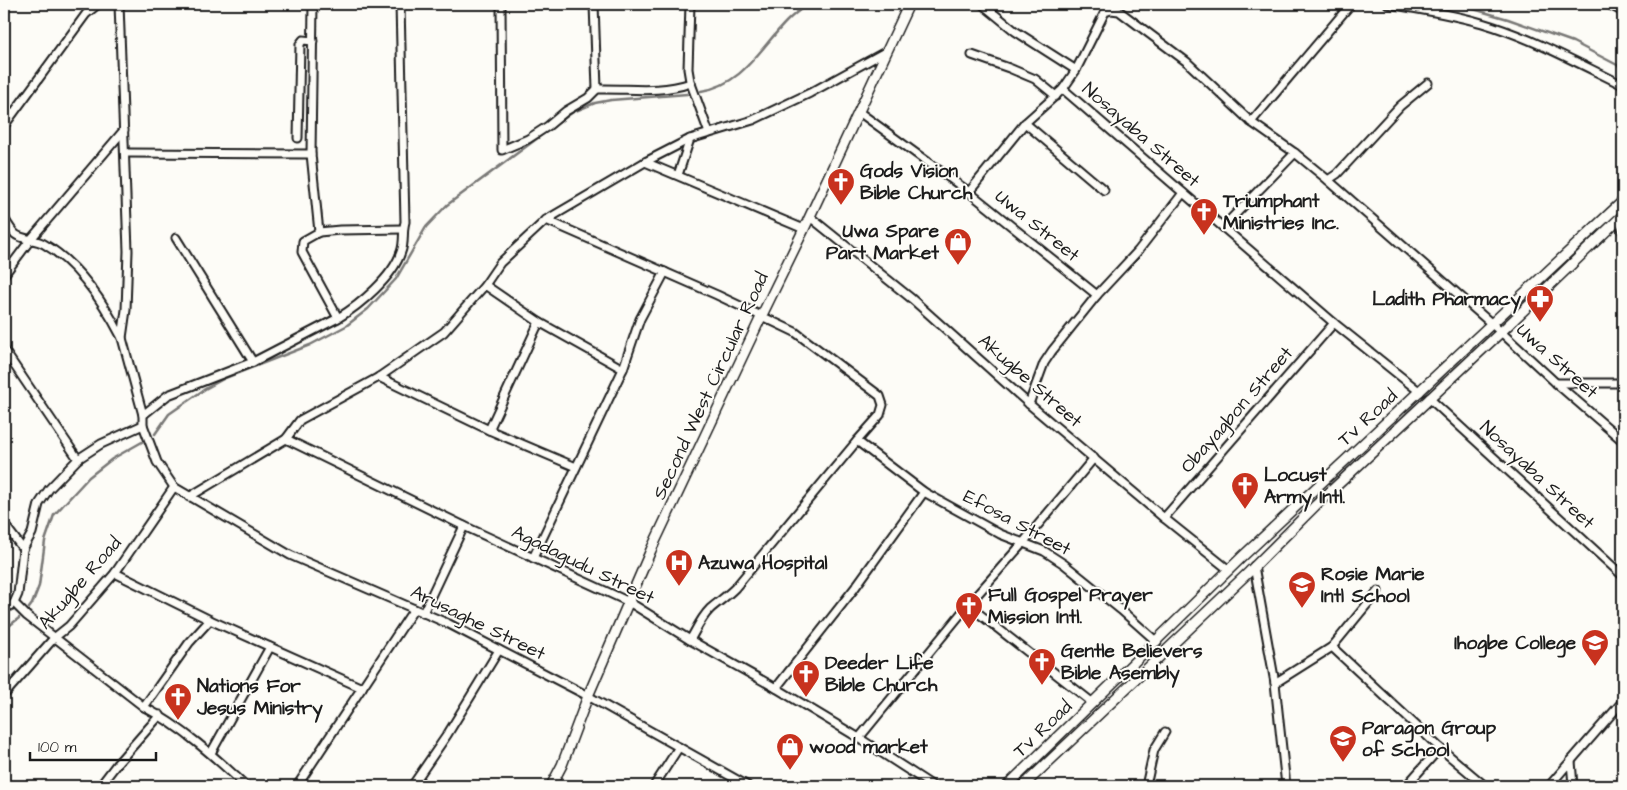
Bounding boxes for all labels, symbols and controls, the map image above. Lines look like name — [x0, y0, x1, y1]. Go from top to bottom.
street label: Nosayaba Street — [1075, 76, 1206, 195]
place label: Gods Vision Bible Church — [860, 158, 973, 207]
church icon: Gods Vision Bible Church — [826, 167, 856, 206]
street label: Uwa Street — [989, 183, 1085, 269]
place label: Triumphant Ministries Inc. — [1222, 188, 1339, 237]
church icon: Triumphant Ministries Inc. — [1189, 197, 1219, 236]
place label: Uwa Spare Part Market — [826, 218, 940, 267]
shop icon: Uwa Spare Part Market — [943, 227, 973, 266]
street label: Second West Circular Road — [646, 268, 776, 504]
pharmacy icon: Ladith Pharmacy — [1525, 284, 1555, 323]
place label: Ladith Pharmacy — [1372, 286, 1522, 314]
street label: Uwa Street — [1510, 317, 1604, 405]
street label: Akugbe Street — [971, 328, 1088, 435]
street label: Obayagbon Street — [1174, 341, 1301, 480]
street label: Tv Road — [1332, 383, 1404, 453]
street label: Nosayaba Street — [1473, 414, 1601, 536]
place label: Locust Army Intl. — [1264, 462, 1346, 512]
church icon: Locust Army Intl. — [1230, 471, 1260, 510]
street label: Efosa Street — [958, 483, 1076, 563]
street label: Agadagudu Street — [506, 519, 659, 612]
street label: Akugbe Road — [32, 530, 129, 636]
hospital icon: Azuwa Hospital — [664, 548, 694, 587]
place label: Azuwa Hospital — [698, 550, 827, 577]
place label: Rosie Marie Intl School — [1321, 561, 1425, 610]
school or university icon: Rosie Marie Intl School — [1287, 570, 1317, 609]
street label: Arusaghe Street — [405, 579, 550, 668]
place label: Full Gospel Prayer Mission Intl. — [988, 582, 1153, 631]
church icon: Full Gospel Prayer Mission Intl. — [954, 591, 984, 630]
school or university icon: Ihogbe College — [1580, 628, 1610, 667]
place label: Ihogbe College — [1454, 630, 1577, 658]
place label: Gentle Believers Bible Asembly — [1061, 638, 1203, 688]
church icon: Gentle Believers Bible Asembly — [1027, 647, 1057, 686]
place label: Deeder Life Bible Church — [825, 650, 938, 699]
church icon: Deeder Life Bible Church — [791, 659, 821, 698]
place label: Nations For Jesus Ministry — [196, 673, 323, 723]
church icon: Nations For Jesus Ministry — [163, 682, 193, 721]
street label: Tv Road — [1007, 694, 1079, 764]
place label: Paragon Group of School — [1362, 715, 1497, 764]
school or university icon: Paragon Group of School — [1328, 724, 1358, 763]
scale bar — [30, 730, 156, 762]
shop icon: wood market — [775, 732, 805, 771]
place label: wood market — [809, 734, 928, 761]
text: 100 m — [38, 737, 77, 758]

